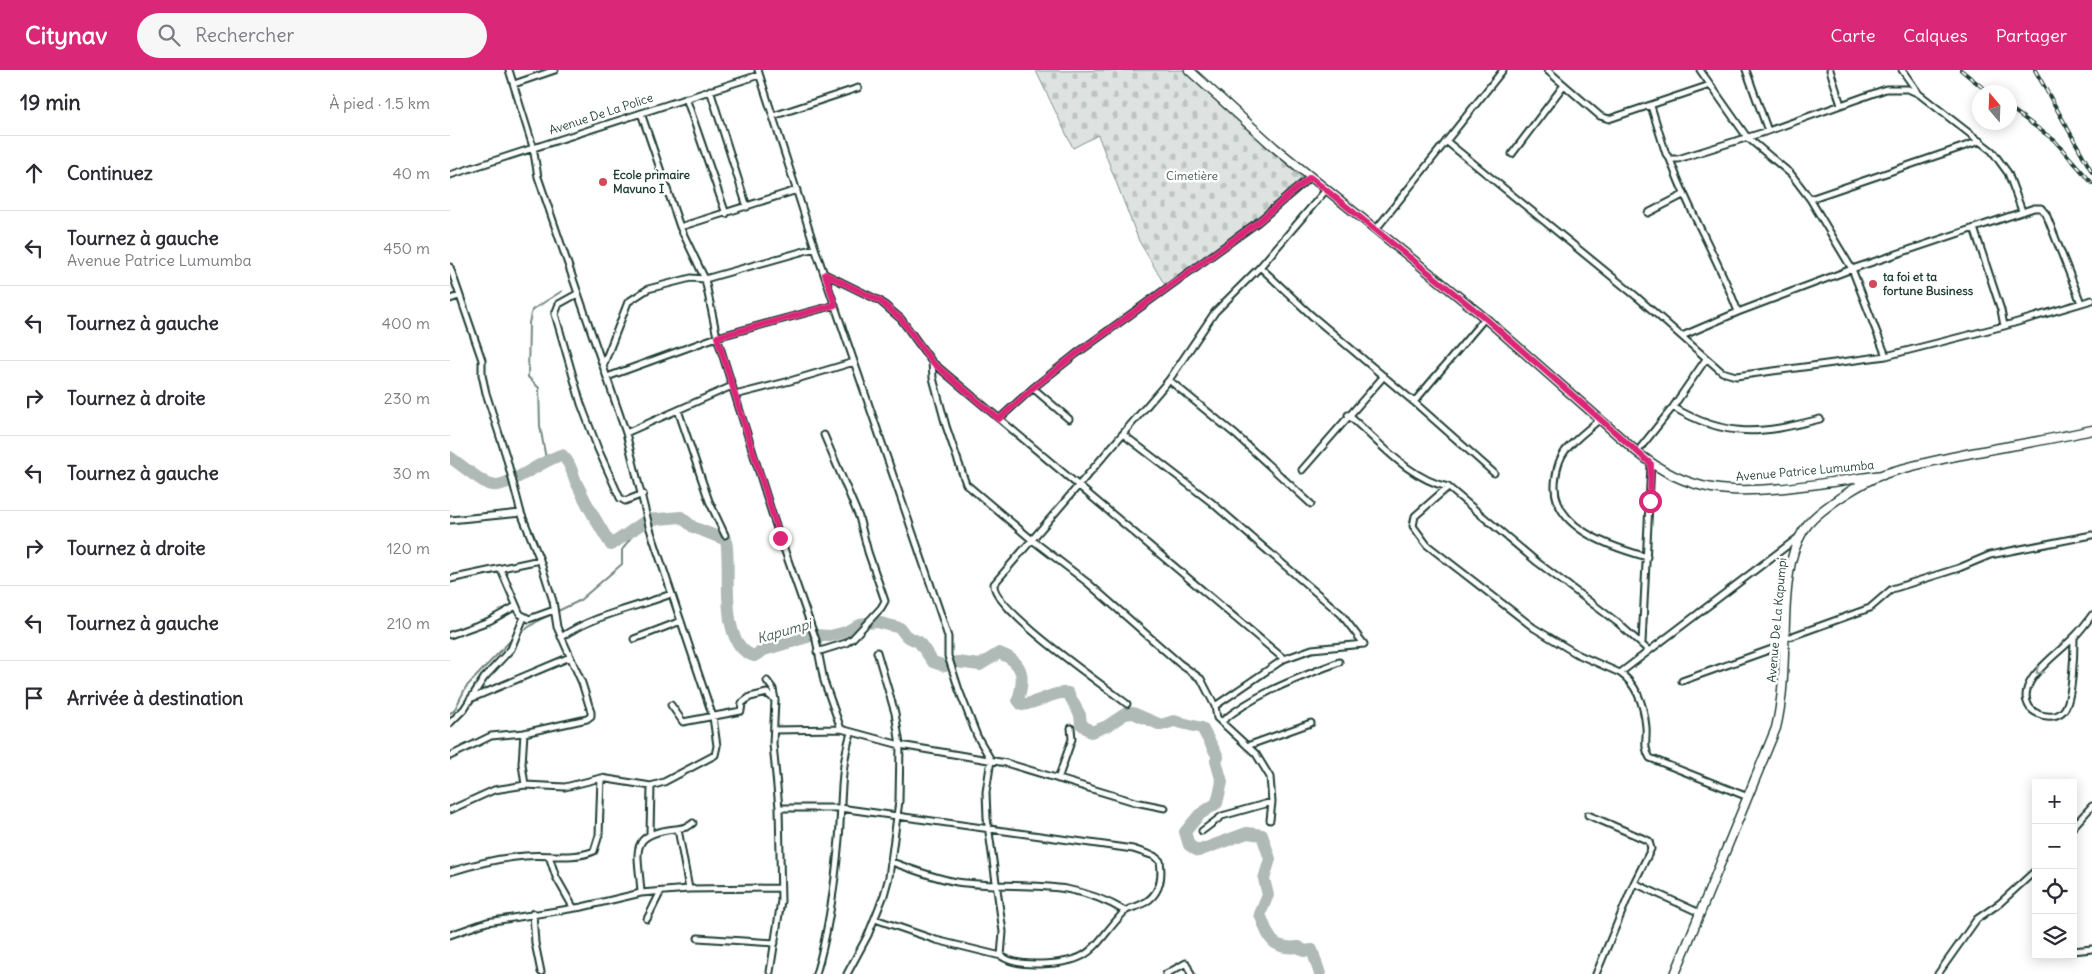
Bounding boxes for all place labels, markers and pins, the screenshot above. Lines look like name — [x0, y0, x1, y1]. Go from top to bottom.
place label: Ecole primaire Mavuno I — [613, 167, 691, 196]
marker: Ecole primaire Mavuno I — [597, 176, 609, 188]
place label: ta foi et ta fortune Business — [1882, 269, 1974, 298]
marker: ta foi et ta fortune Business — [1867, 278, 1879, 290]

